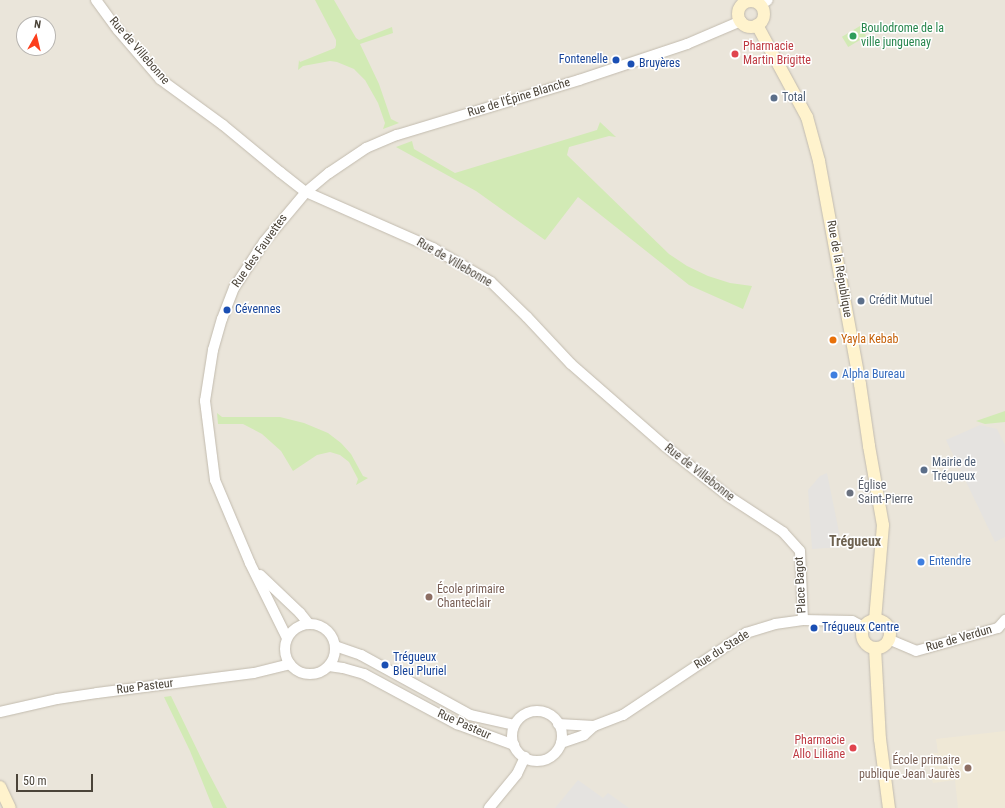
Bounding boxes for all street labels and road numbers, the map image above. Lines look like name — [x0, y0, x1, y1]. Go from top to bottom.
street label: Rue de Villebonne — [106, 14, 172, 88]
street label: Rue de l'Épine Blanche — [466, 76, 572, 120]
street label: Rue des Fauvettes — [229, 212, 291, 290]
street label: Rue de la République — [823, 219, 855, 319]
street label: Rue de Villebonne — [414, 236, 494, 290]
street label: Rue de Villebonne — [661, 441, 737, 505]
street label: Place Bagot — [792, 556, 810, 614]
street label: Rue de Verdun — [924, 623, 994, 655]
street label: Rue du Stade — [692, 627, 752, 673]
street label: Rue Pasteur — [116, 676, 174, 698]
street label: Rue Pasteur — [435, 707, 493, 743]

